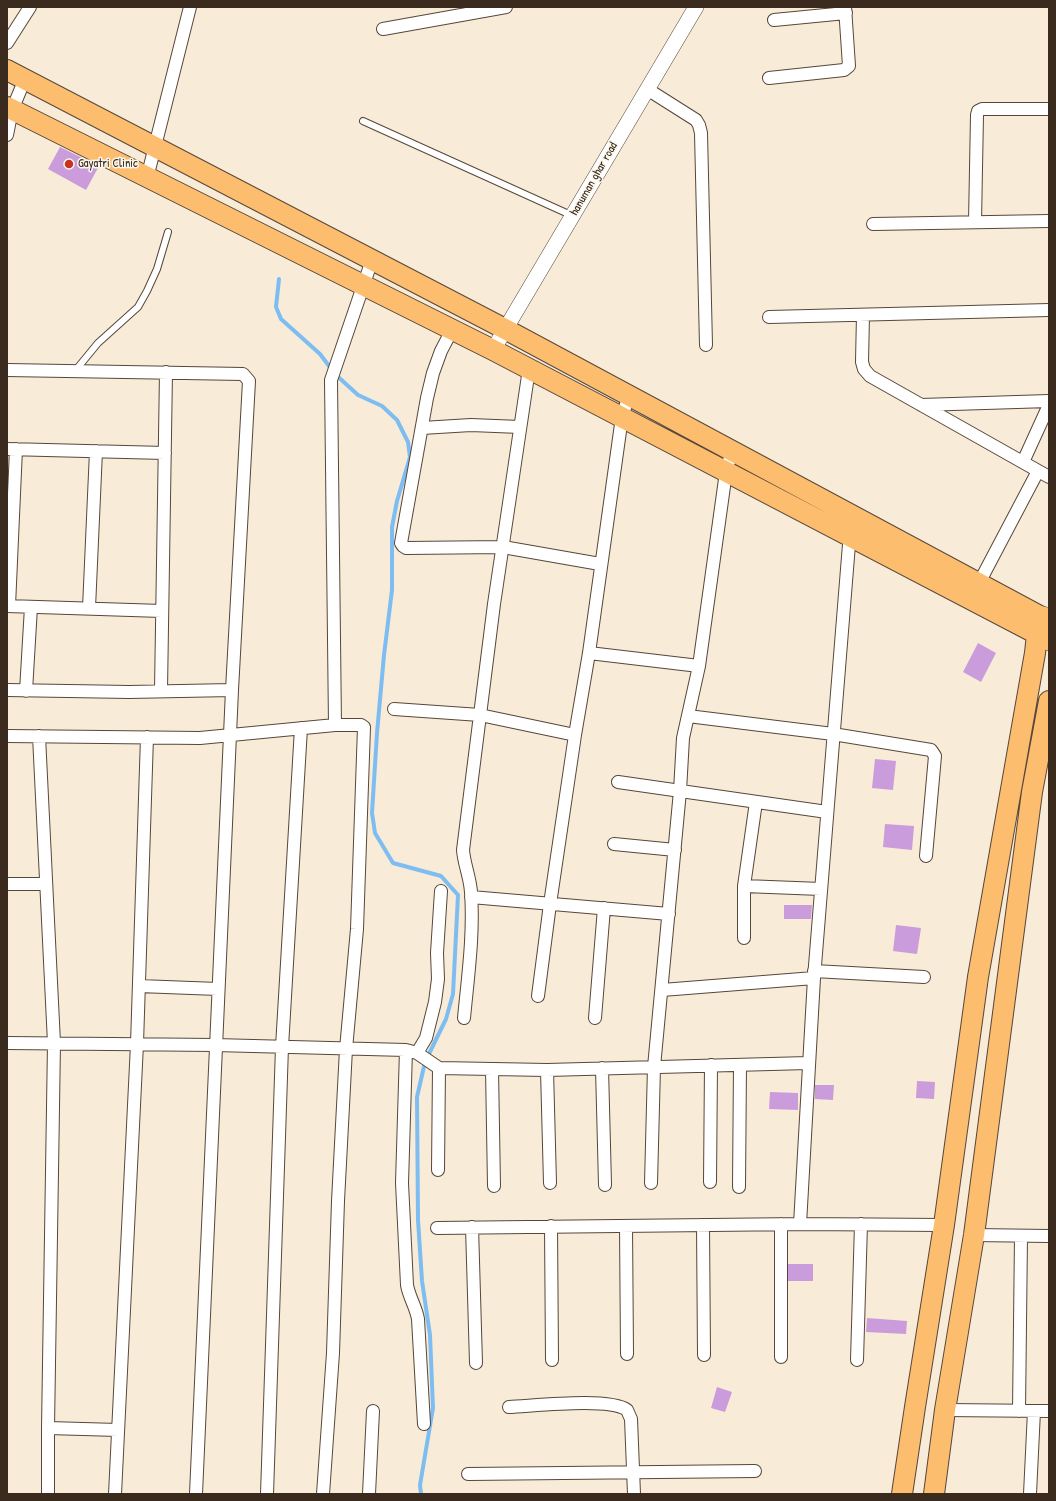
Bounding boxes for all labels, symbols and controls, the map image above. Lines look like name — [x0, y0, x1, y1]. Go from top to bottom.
street label: hanuman ghar road — [567, 140, 621, 218]
place label: Gayatri Clinic — [78, 157, 138, 171]
marker: Gayatri Clinic — [63, 158, 75, 170]

